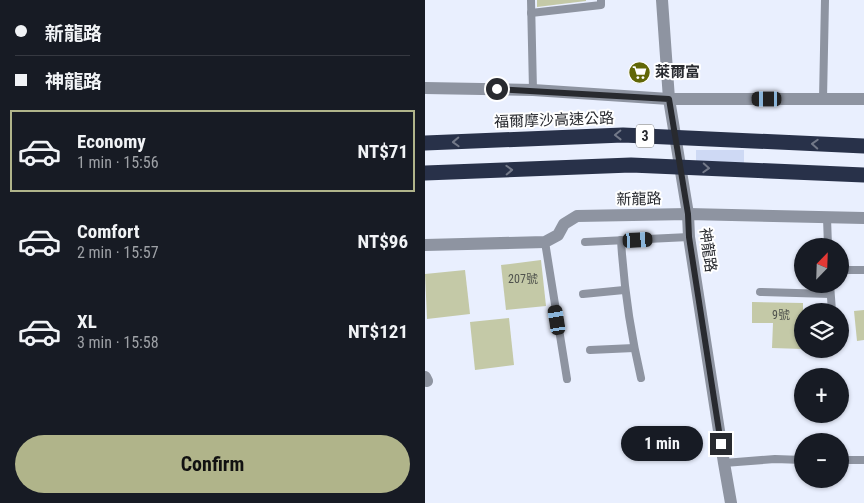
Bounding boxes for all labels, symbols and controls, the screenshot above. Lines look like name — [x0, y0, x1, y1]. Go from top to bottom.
text: 新龍路 — [45, 22, 102, 45]
supermarket icon: 萊爾富 — [627, 60, 651, 84]
place label: 萊爾富 — [655, 63, 700, 81]
text: 神龍路 — [45, 70, 102, 93]
route start — [486, 78, 508, 100]
car — [752, 92, 782, 107]
street label: 福爾摩沙高速公路 — [494, 109, 614, 131]
road number: 3 — [636, 124, 654, 148]
icon: car — [17, 129, 62, 174]
text: Economy — [77, 130, 146, 153]
one-way arrow — [614, 130, 622, 141]
one-way arrow — [451, 136, 459, 147]
one-way arrow — [811, 139, 819, 149]
text: NT$71 — [358, 140, 408, 163]
text: 1 min · 15:56 — [77, 153, 159, 172]
one-way arrow — [702, 163, 710, 174]
one-way arrow — [505, 164, 513, 175]
street label: 新龍路 — [616, 190, 662, 208]
icon: car — [17, 219, 62, 264]
text: Comfort — [77, 220, 140, 243]
street label: 神龍路 — [696, 226, 720, 274]
text: NT$96 — [358, 230, 408, 253]
car — [622, 232, 653, 248]
north arrow — [794, 238, 849, 292]
map controls — [794, 238, 849, 488]
text: 2 min · 15:57 — [77, 243, 159, 262]
house number: 207號 — [508, 272, 538, 286]
button: layers — [794, 303, 849, 358]
car — [547, 304, 566, 336]
house number: 9號 — [772, 308, 790, 322]
icon: car — [17, 309, 62, 354]
text: XL — [77, 310, 97, 333]
text: NT$121 — [348, 320, 408, 343]
text: 3 min · 15:58 — [77, 333, 159, 352]
button: + — [794, 368, 849, 423]
callout: 1 min — [621, 426, 703, 462]
route end — [710, 433, 732, 455]
button: − — [794, 433, 849, 488]
text: 1 min — [644, 434, 680, 453]
button: Confirm — [15, 435, 410, 493]

